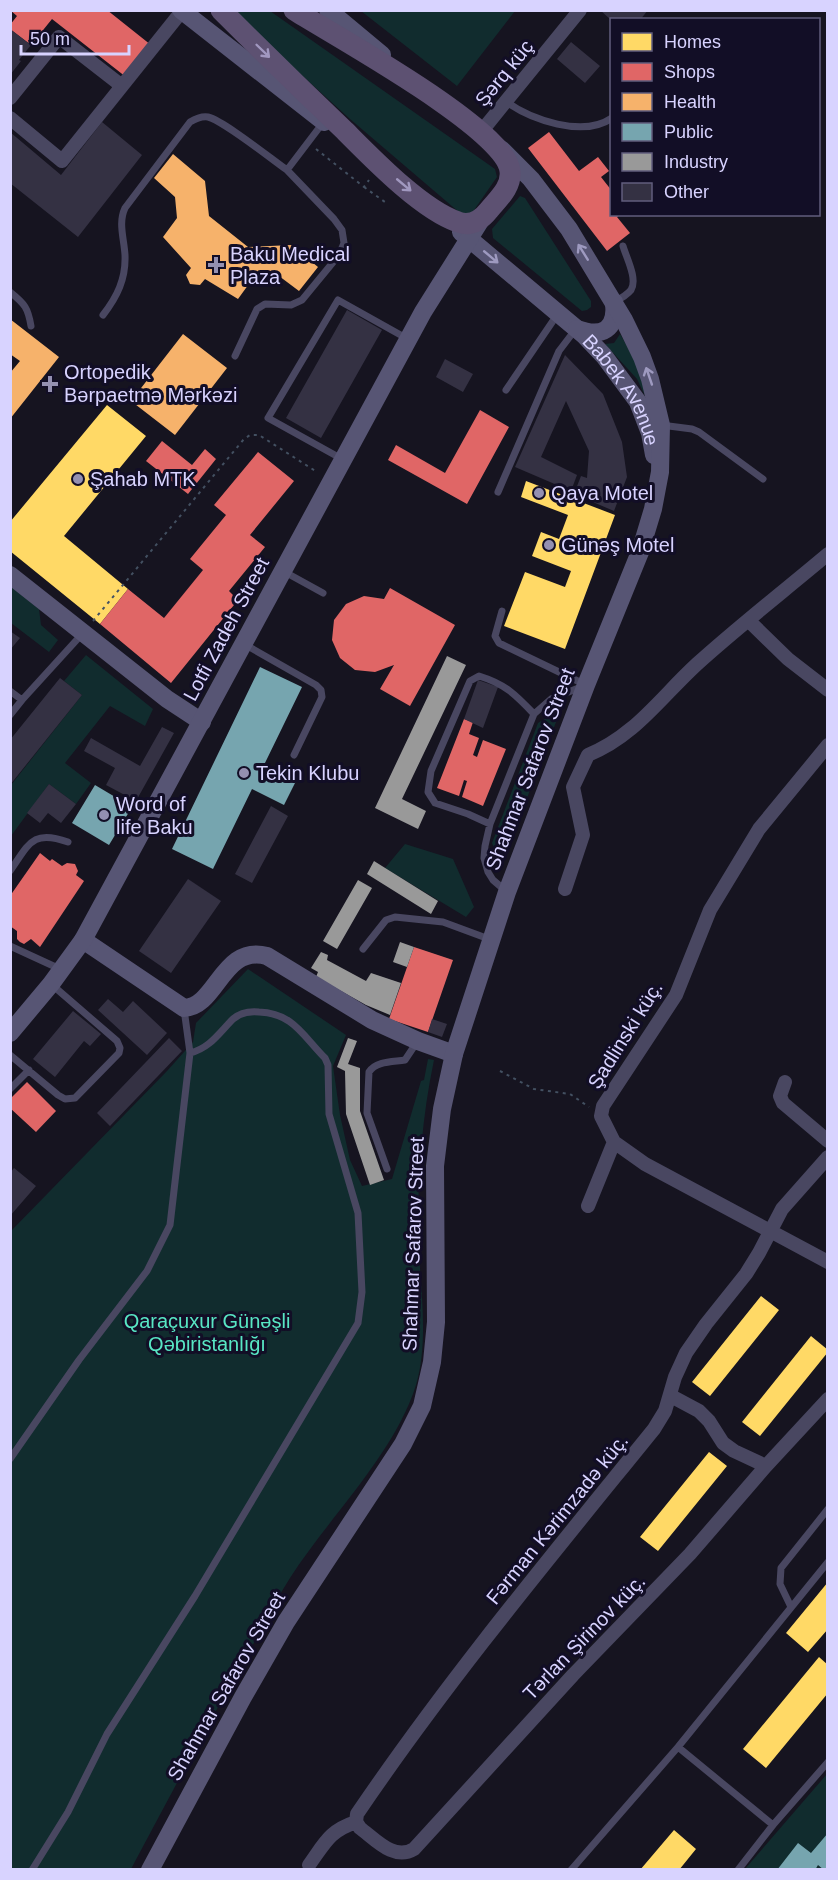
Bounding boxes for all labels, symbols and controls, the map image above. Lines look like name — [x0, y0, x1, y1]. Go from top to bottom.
scale bar — [21, 18, 129, 56]
legend — [610, 18, 820, 216]
text: 50 m — [30, 29, 70, 49]
text: Homes — [664, 32, 721, 52]
street label: Şərq küç — [471, 35, 537, 111]
one-way arrow — [255, 44, 270, 59]
text: Shops — [664, 62, 715, 82]
text: Health — [664, 92, 716, 112]
text: Public — [664, 122, 713, 142]
text: Industry — [664, 152, 728, 172]
one-way arrow — [396, 179, 412, 192]
text: Other — [664, 182, 709, 202]
place label: Baku Medical Plaza — [230, 243, 350, 288]
one-way arrow — [577, 244, 590, 261]
one-way arrow — [483, 250, 499, 263]
marker: Baku Medical Plaza — [207, 256, 225, 274]
street label: Babek Avenue — [578, 330, 663, 447]
place label: Ortopedik Bərpaetmə Mərkəzi — [64, 361, 237, 406]
one-way arrow — [642, 367, 653, 386]
marker: Ortopedik Bərpaetmə Mərkəzi — [41, 375, 59, 393]
place label: Şahab MTK — [90, 468, 196, 490]
marker: Şahab MTK — [71, 472, 85, 486]
place label: Qaya Motel — [551, 482, 653, 504]
marker: Qaya Motel — [532, 486, 546, 500]
place label: Günəş Motel — [561, 534, 674, 556]
marker: Günəş Motel — [542, 538, 556, 552]
street label: Lotfi Zadeh Street — [179, 553, 273, 704]
street label: Shahmar Safarov Street — [481, 664, 579, 873]
place label: Tekin Klubu — [256, 762, 359, 784]
marker: Tekin Klubu — [237, 766, 251, 780]
place label: Word of life Baku — [116, 793, 193, 838]
marker: Word of life Baku — [97, 808, 111, 822]
street label: Şadlinski küç. — [583, 977, 667, 1093]
street label: Shahmar Safarov Street — [398, 1136, 428, 1352]
park label: Qaraçuxur Günəşli Qəbiristanlığı — [124, 1310, 290, 1355]
street label: Fərman Kərimzadə küç. — [482, 1430, 632, 1608]
street label: Tərlan Şirinov küç. — [519, 1570, 649, 1704]
street label: Shahmar Safarov Street — [163, 1587, 289, 1784]

